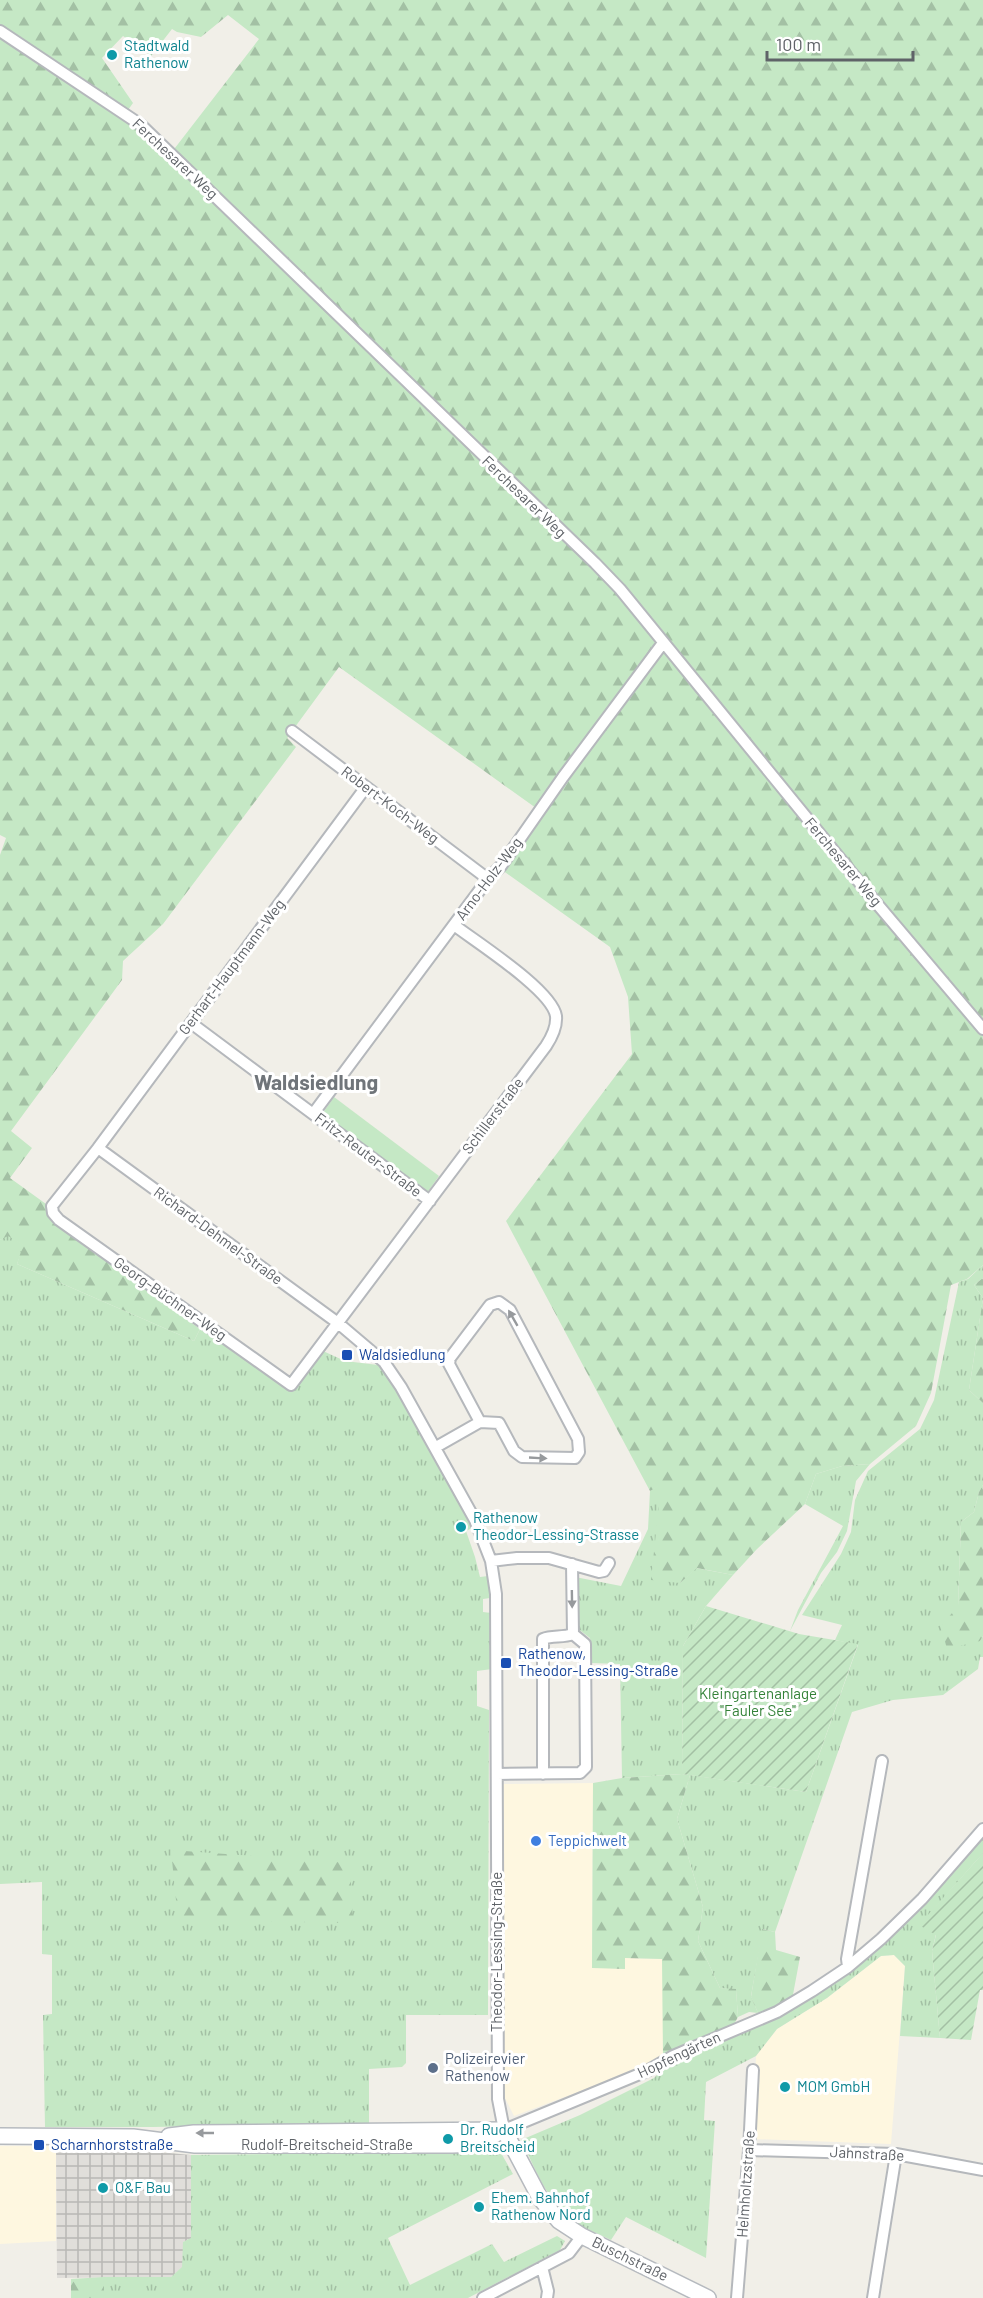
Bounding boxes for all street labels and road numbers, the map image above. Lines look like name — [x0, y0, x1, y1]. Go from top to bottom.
street label: Ferchesarer Weg — [129, 114, 222, 202]
street label: Ferchesarer Weg — [479, 452, 571, 541]
street label: Robert-Koch-Weg — [338, 762, 443, 847]
street label: Ferchesarer Weg — [801, 813, 886, 909]
street label: Arno-Holz-Weg — [451, 833, 525, 923]
street label: Gerhart-Hauptmann-Weg — [174, 895, 288, 1038]
street label: Schillerstraße — [458, 1074, 527, 1157]
street label: Fritz-Reuter-Straße — [312, 1108, 426, 1200]
street label: Richard-Dehmel-Straße — [151, 1182, 286, 1288]
street label: Georg-Büchner-Weg — [111, 1253, 230, 1344]
street label: Theodor-Lessing-Straße — [487, 1872, 505, 2032]
street label: Hopfengärten — [634, 2027, 723, 2081]
street label: Helmholtzstraße — [732, 2130, 758, 2238]
street label: Rudolf-Breitscheid-Straße — [241, 2135, 413, 2153]
street label: Jahnstraße — [829, 2142, 905, 2164]
street label: Buschstraße — [589, 2232, 671, 2284]

